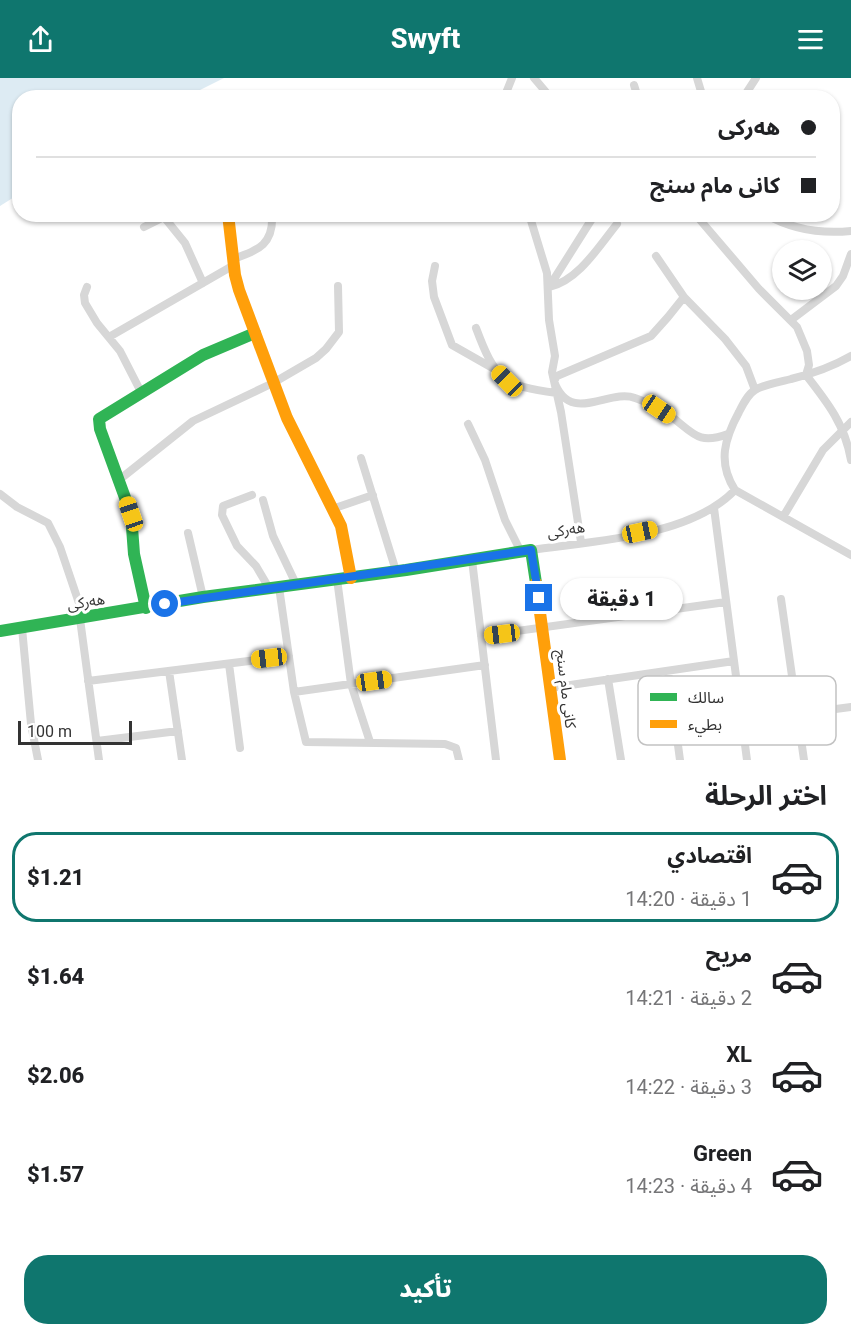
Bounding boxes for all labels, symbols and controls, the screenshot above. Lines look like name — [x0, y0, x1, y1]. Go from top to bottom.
icon: share — [24, 23, 57, 56]
text: Swyft — [391, 23, 460, 55]
icon: menu — [794, 23, 827, 56]
text: هەرکی — [718, 115, 780, 140]
text: کانی مام سنج — [650, 173, 780, 198]
map controls — [772, 240, 832, 300]
button: layers — [772, 240, 832, 300]
car — [488, 362, 526, 400]
car — [639, 391, 679, 427]
car — [117, 494, 145, 534]
street label: هەرکی — [546, 518, 586, 542]
car — [621, 519, 659, 545]
callout: 1 دقيقة — [560, 577, 683, 619]
route end — [525, 584, 552, 611]
text: 1 دقيقة — [587, 587, 656, 611]
street label: هەرکی — [66, 590, 106, 614]
route start — [151, 590, 178, 617]
car — [483, 623, 521, 645]
car — [250, 647, 288, 669]
street label: کانی مام سنج — [549, 649, 580, 731]
car — [355, 670, 393, 692]
legend — [638, 676, 836, 745]
text: سالك — [688, 688, 724, 707]
text: بطيء — [688, 715, 722, 737]
scale bar — [18, 718, 132, 746]
text: 100 m — [27, 722, 72, 741]
text: اختر الرحلة — [705, 780, 827, 812]
text: اقتصادي — [667, 843, 752, 868]
icon: car — [770, 850, 824, 904]
text: $1.21 — [27, 865, 84, 890]
text: 1 دقيقة · 14:20 — [625, 887, 752, 911]
text: مريح — [706, 942, 752, 967]
icon: car — [770, 949, 824, 1003]
text: $1.64 — [27, 964, 84, 989]
text: 2 دقيقة · 14:21 — [625, 986, 752, 1010]
text: XL — [726, 1042, 752, 1067]
icon: car — [770, 1048, 824, 1102]
text: $2.06 — [27, 1063, 84, 1088]
text: 3 دقيقة · 14:22 — [625, 1075, 752, 1099]
text: Green — [693, 1141, 752, 1166]
icon: car — [770, 1147, 824, 1201]
text: $1.57 — [27, 1162, 84, 1187]
text: 4 دقيقة · 14:23 — [625, 1174, 752, 1198]
button: تأكيد — [24, 1255, 827, 1324]

